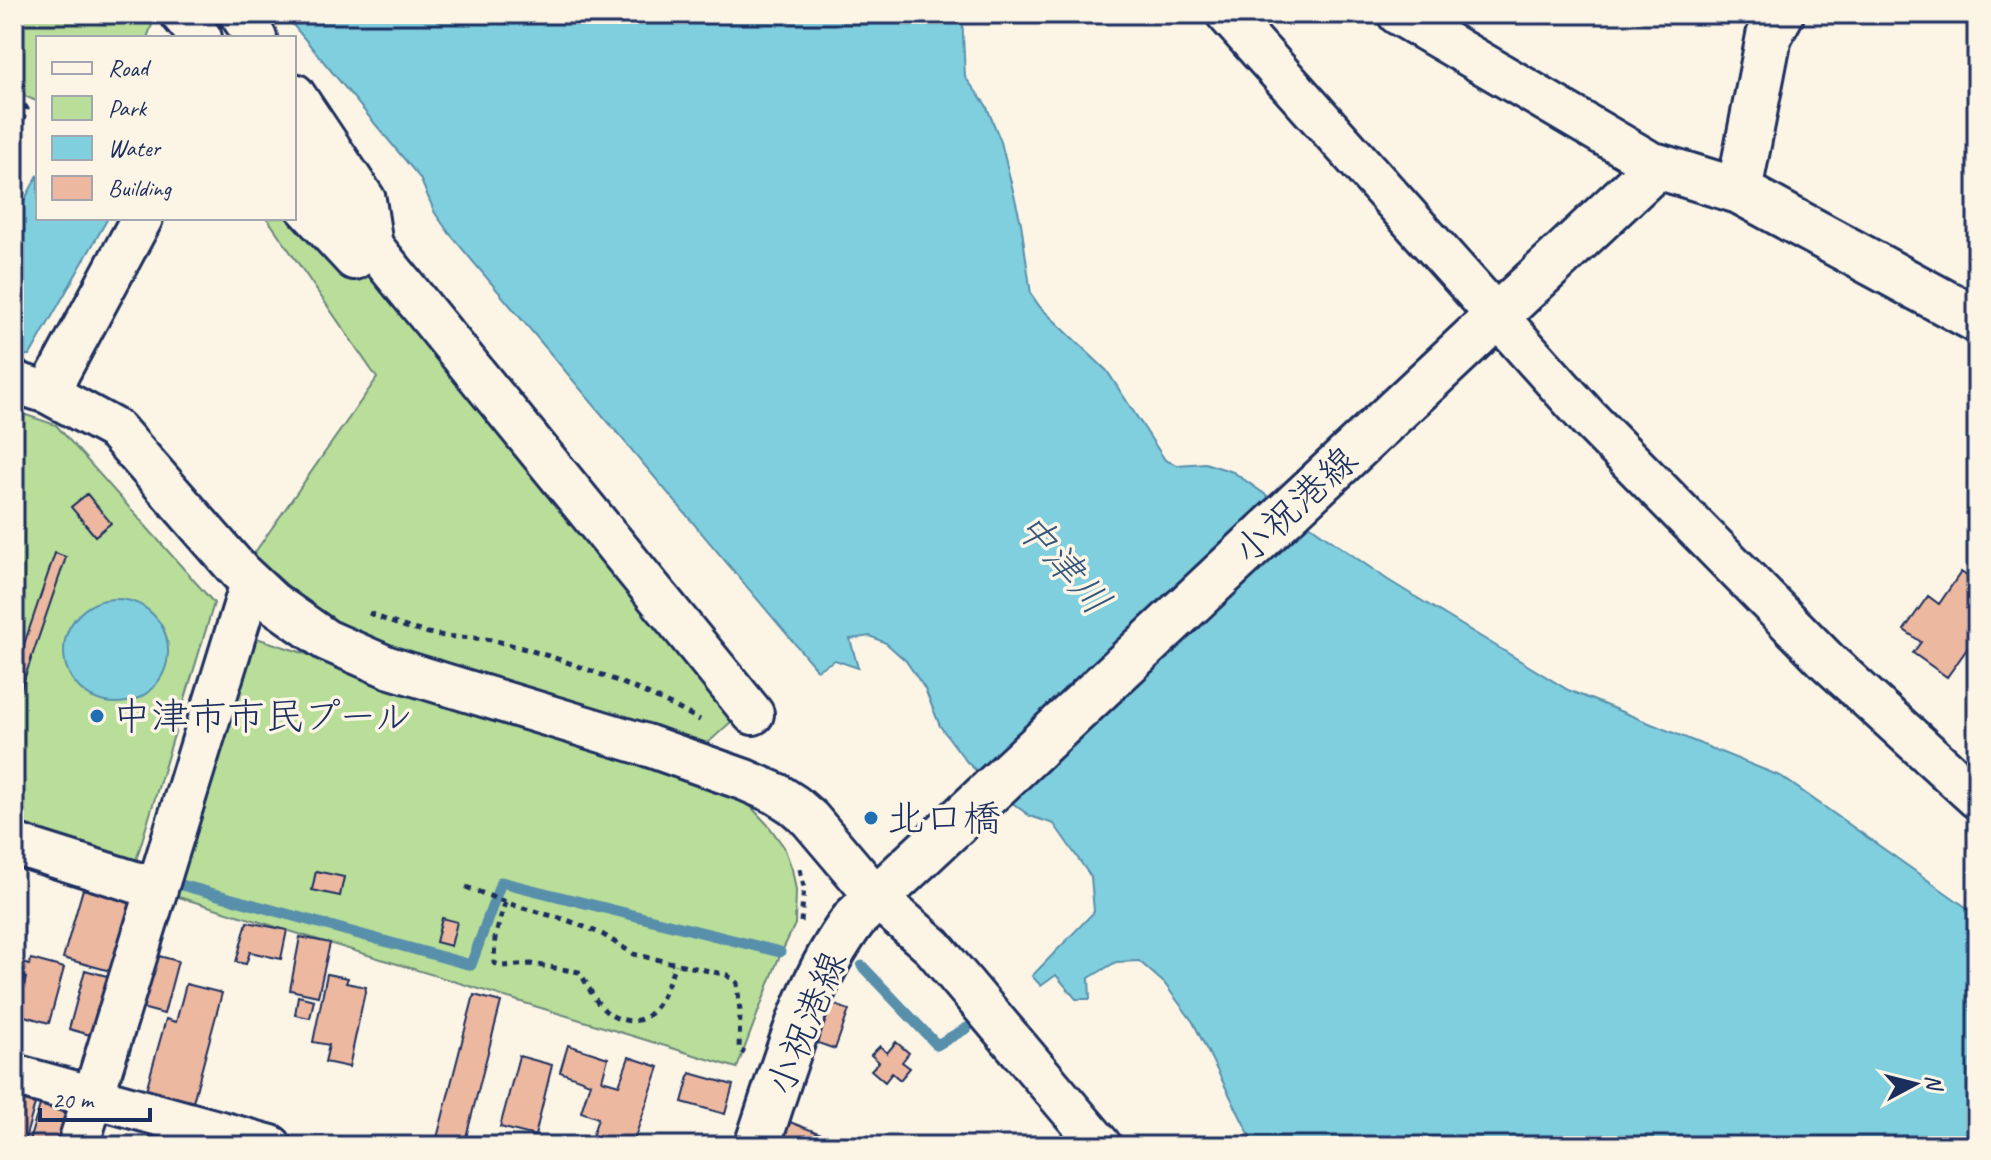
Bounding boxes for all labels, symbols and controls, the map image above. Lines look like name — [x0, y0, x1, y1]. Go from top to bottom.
legend — [36, 36, 296, 220]
text: Road — [108, 53, 152, 83]
text: Park — [108, 93, 148, 123]
text: Water — [108, 133, 163, 163]
text: Building — [108, 173, 173, 203]
street label: 小祝港線 — [1224, 436, 1367, 574]
water label: 中津川 — [1005, 502, 1121, 625]
place label: 中津市市民プール — [113, 693, 412, 740]
marker: 中津市市民プール — [88, 707, 106, 725]
place label: 北口橋 — [887, 795, 1001, 842]
marker: 北口橋 — [862, 809, 880, 827]
street label: 小祝港線 — [756, 944, 857, 1102]
north arrow — [1875, 1044, 1955, 1124]
scale bar — [40, 1072, 150, 1122]
text: N — [1919, 1073, 1949, 1094]
text: 20 m — [52, 1085, 95, 1115]

